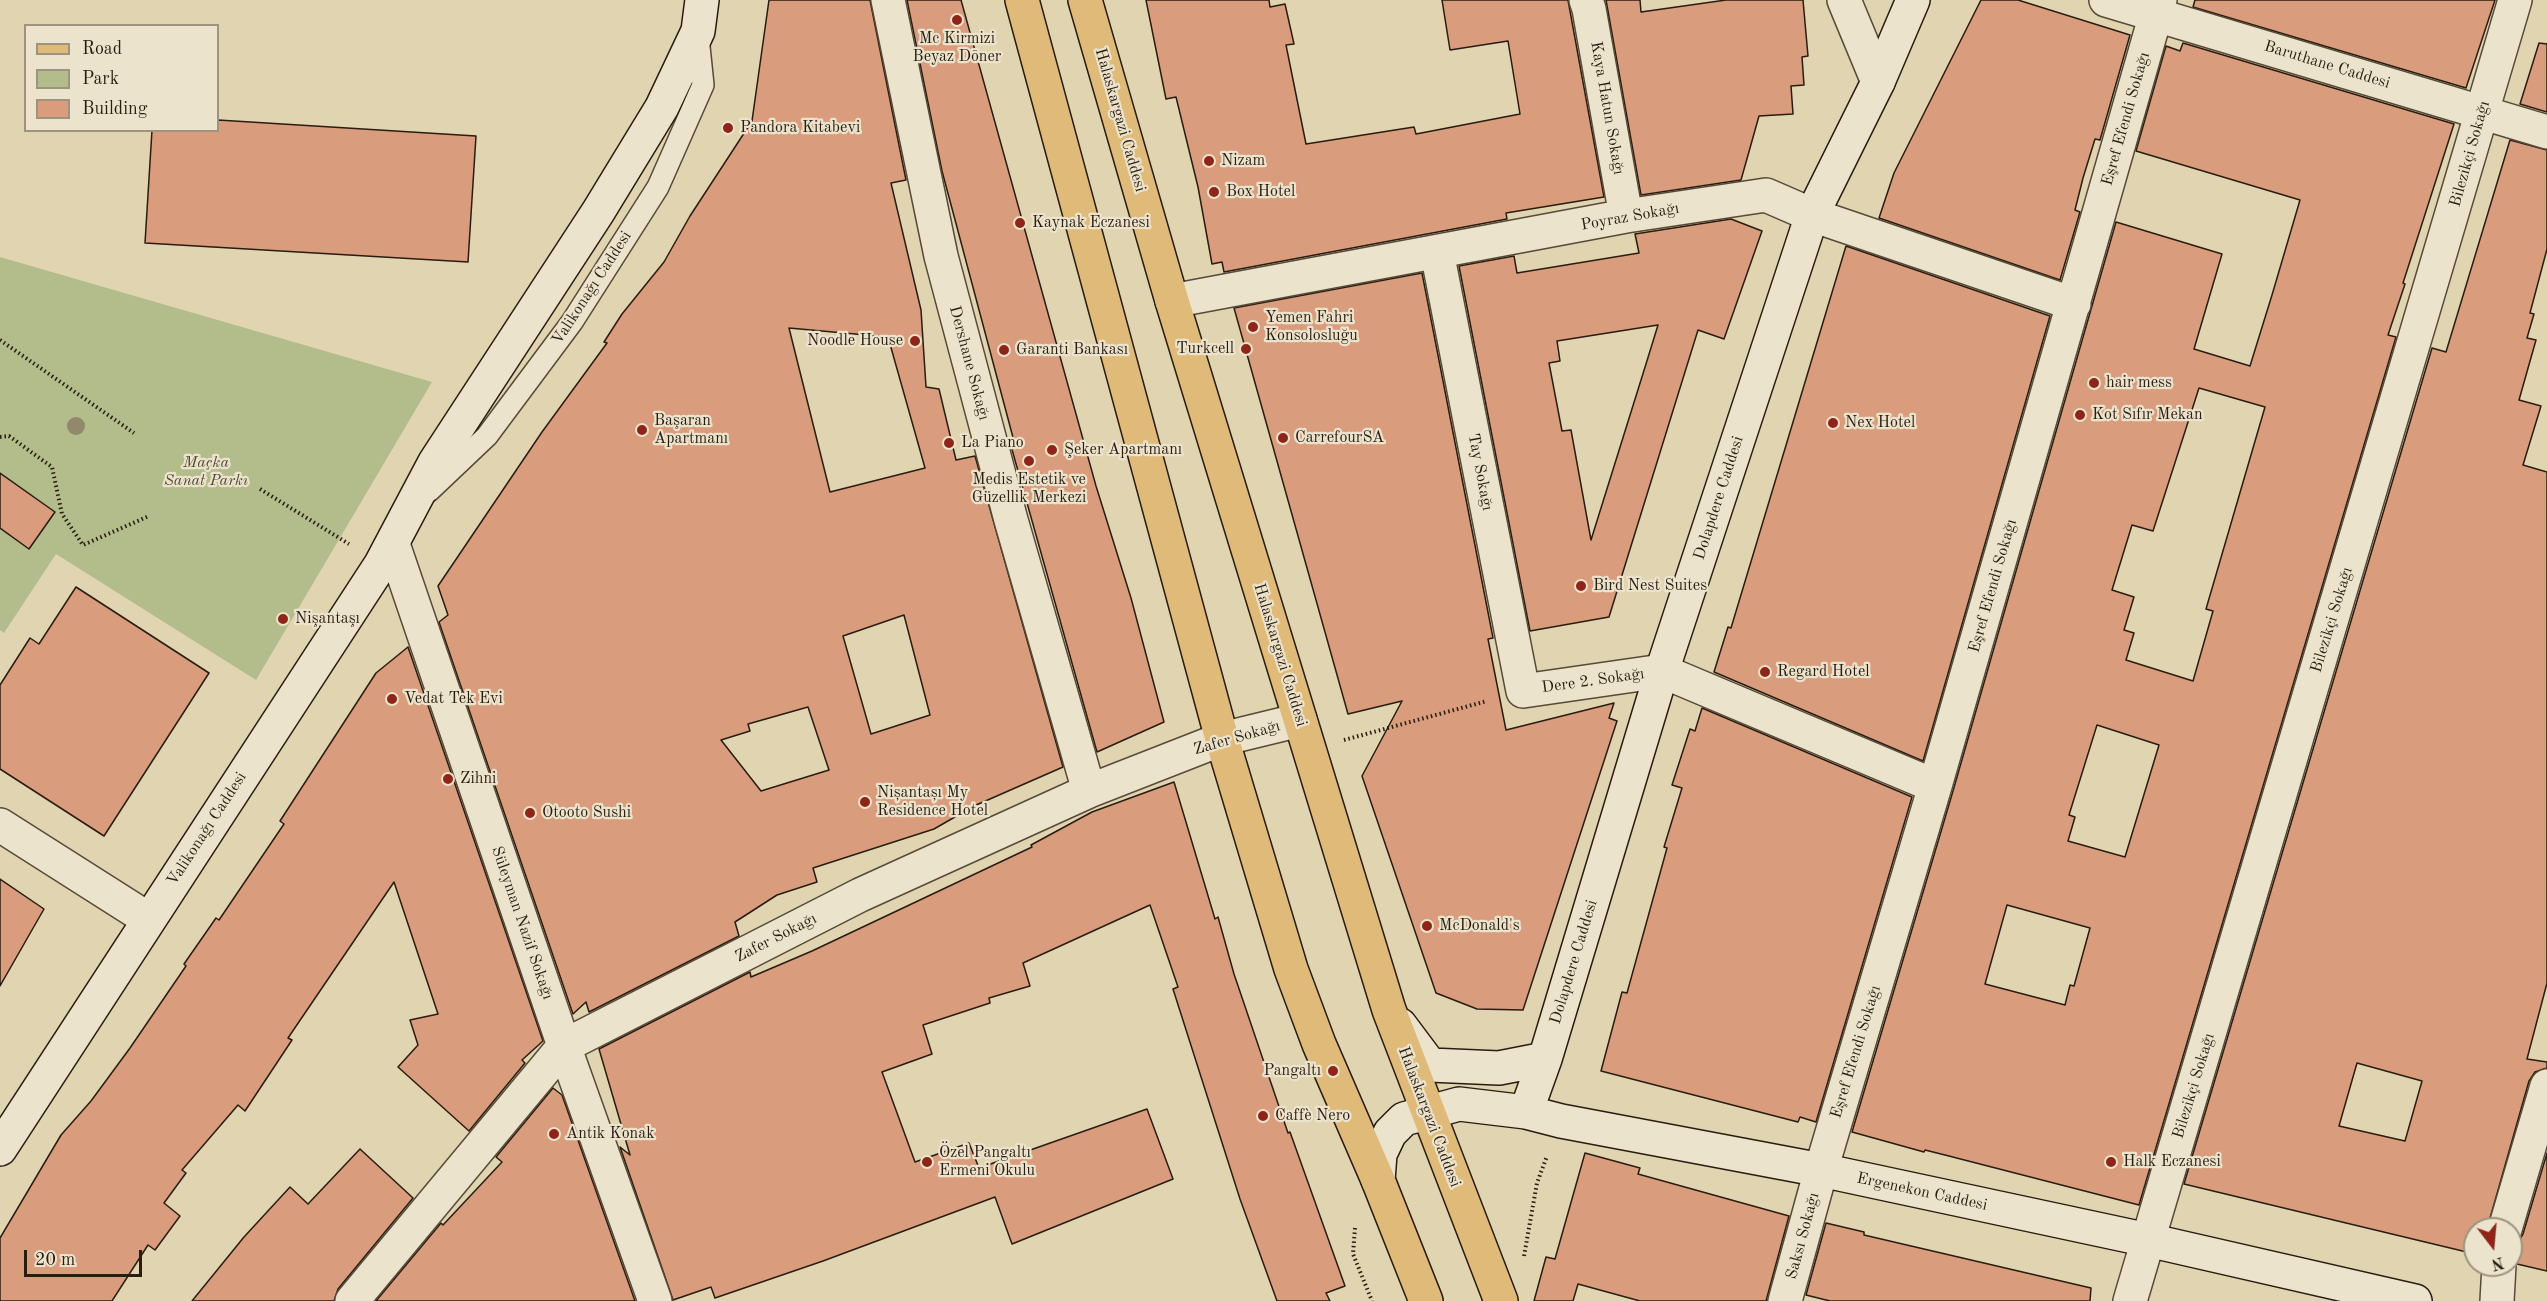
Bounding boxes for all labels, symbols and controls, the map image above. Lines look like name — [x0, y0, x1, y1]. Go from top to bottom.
marker: Mc Kirmizi Beyaz Dōner — [950, 13, 964, 27]
legend — [24, 24, 219, 132]
place label: Mc Kirmizi Beyaz Dōner — [913, 29, 1001, 67]
street label: Baruthane Caddesi — [2262, 37, 2392, 93]
text: Road — [82, 40, 122, 58]
street label: Kaya Hatun Sokağı — [1586, 40, 1628, 176]
street label: Halaskargazi Caddesi — [1090, 46, 1150, 194]
street label: Eşref Efendi Sokağı — [2098, 50, 2154, 188]
text: Park — [82, 70, 119, 88]
street label: Bilezikçi Sokağı — [2446, 99, 2494, 209]
text: Building — [82, 100, 147, 118]
place label: Pandora Kitabevi — [740, 118, 860, 138]
marker: Pandora Kitabevi — [721, 121, 735, 135]
place label: Nizam — [1221, 151, 1265, 171]
marker: Nizam — [1202, 154, 1216, 168]
place label: Box Hotel — [1226, 182, 1295, 202]
marker: Box Hotel — [1207, 185, 1221, 199]
street label: Poyraz Sokağı — [1579, 199, 1681, 235]
place label: Kaynak Eczanesi — [1032, 213, 1150, 233]
marker: Kaynak Eczanesi — [1013, 216, 1027, 230]
street label: Valikonağı Caddesi — [548, 227, 636, 349]
street label: Dershane Sokağı — [945, 304, 993, 422]
place label: Yemen Fahri Konsolosluğu — [1265, 308, 1358, 346]
marker: Yemen Fahri Konsolosluğu — [1246, 320, 1260, 334]
place label: Noodle House — [807, 331, 903, 351]
marker: Noodle House — [908, 334, 922, 348]
place label: Turkcell — [1176, 339, 1234, 359]
place label: Garanti Bankası — [1016, 340, 1128, 360]
marker: Turkcell — [1239, 342, 1253, 356]
marker: Garanti Bankası — [997, 343, 1011, 357]
place label: hair mess — [2106, 373, 2172, 393]
marker: hair mess — [2087, 376, 2101, 390]
place label: Kot Sıfır Mekan — [2092, 405, 2203, 425]
marker: Kot Sıfır Mekan — [2073, 408, 2087, 422]
place label: Başaran Apartmanı — [654, 411, 728, 449]
place label: Nex Hotel — [1845, 413, 1915, 433]
marker: Nex Hotel — [1826, 416, 1840, 430]
marker: Başaran Apartmanı — [635, 423, 649, 437]
place label: CarrefourSA — [1295, 428, 1384, 448]
marker: CarrefourSA — [1276, 431, 1290, 445]
street label: Tay Sokağı — [1463, 432, 1497, 512]
place label: La Piano — [961, 433, 1024, 453]
street label: Dolapdere Caddesi — [1690, 434, 1748, 562]
marker: La Piano — [942, 436, 956, 450]
place label: Şeker Apartmanı — [1064, 440, 1182, 460]
marker: Şeker Apartmanı — [1045, 443, 1059, 457]
park label: Maçka Sanat Parkı — [164, 453, 248, 491]
marker: Medis Estetik ve Güzellik Merkezi — [1022, 454, 1036, 468]
place label: Medis Estetik ve Güzellik Merkezi — [972, 470, 1086, 508]
street label: Eşref Efendi Sokağı — [1965, 517, 2021, 655]
street label: Bilezikçi Sokağı — [2307, 565, 2357, 675]
place label: Bird Nest Suites — [1593, 576, 1707, 596]
marker: Bird Nest Suites — [1574, 579, 1588, 593]
street label: Halaskargazi Caddesi — [1249, 581, 1311, 729]
place label: Nişantaşı — [295, 609, 360, 629]
marker: Nişantaşı — [276, 612, 290, 626]
place label: Regard Hotel — [1777, 662, 1870, 682]
street label: Dere 2. Sokağı — [1540, 664, 1646, 698]
marker: Regard Hotel — [1758, 665, 1772, 679]
place label: Vedat Tek Evi — [404, 689, 503, 709]
marker: Vedat Tek Evi — [385, 692, 399, 706]
street label: Zafer Sokağı — [1192, 716, 1282, 760]
street label: Valikonağı Caddesi — [163, 768, 251, 890]
place label: Zihni — [460, 769, 496, 789]
marker: Zihni — [441, 772, 455, 786]
place label: Nișantașı My Residence Hotel — [877, 783, 988, 821]
marker: Nișantașı My Residence Hotel — [858, 795, 872, 809]
place label: Otooto Sushi — [542, 803, 631, 823]
marker: Otooto Sushi — [523, 806, 537, 820]
street label: Süleyman Nazif Sokağı — [487, 844, 557, 1002]
street label: Dolapdere Caddesi — [1546, 898, 1602, 1026]
street label: Zafer Sokağı — [732, 909, 820, 967]
place label: McDonald's — [1439, 916, 1520, 936]
marker: McDonald's — [1420, 919, 1434, 933]
street label: Eşref Efendi Sokağı — [1827, 983, 1885, 1121]
street label: Bilezikçi Sokağı — [2169, 1031, 2219, 1141]
street label: Halaskargazi Caddesi — [1393, 1044, 1465, 1190]
place label: Pangaltı — [1263, 1061, 1321, 1081]
marker: Pangaltı — [1326, 1064, 1340, 1078]
place label: Caffè Nero — [1275, 1106, 1350, 1126]
marker: Caffè Nero — [1256, 1109, 1270, 1123]
place label: Antik Konak — [566, 1124, 654, 1144]
marker: Antik Konak — [547, 1127, 561, 1141]
place label: Özel Pangaltı Ermeni Okulu — [939, 1143, 1035, 1181]
place label: Halk Eczanesi — [2123, 1152, 2221, 1172]
marker: Özel Pangaltı Ermeni Okulu — [920, 1155, 934, 1169]
marker: Halk Eczanesi — [2104, 1155, 2118, 1169]
street label: Ergenekon Caddesi — [1855, 1169, 1989, 1215]
street label: Saksı Sokağı — [1782, 1191, 1824, 1281]
north arrow — [2463, 1217, 2523, 1277]
scale bar — [27, 1238, 146, 1276]
text: 20 m — [35, 1251, 75, 1269]
text: N — [2489, 1253, 2506, 1272]

